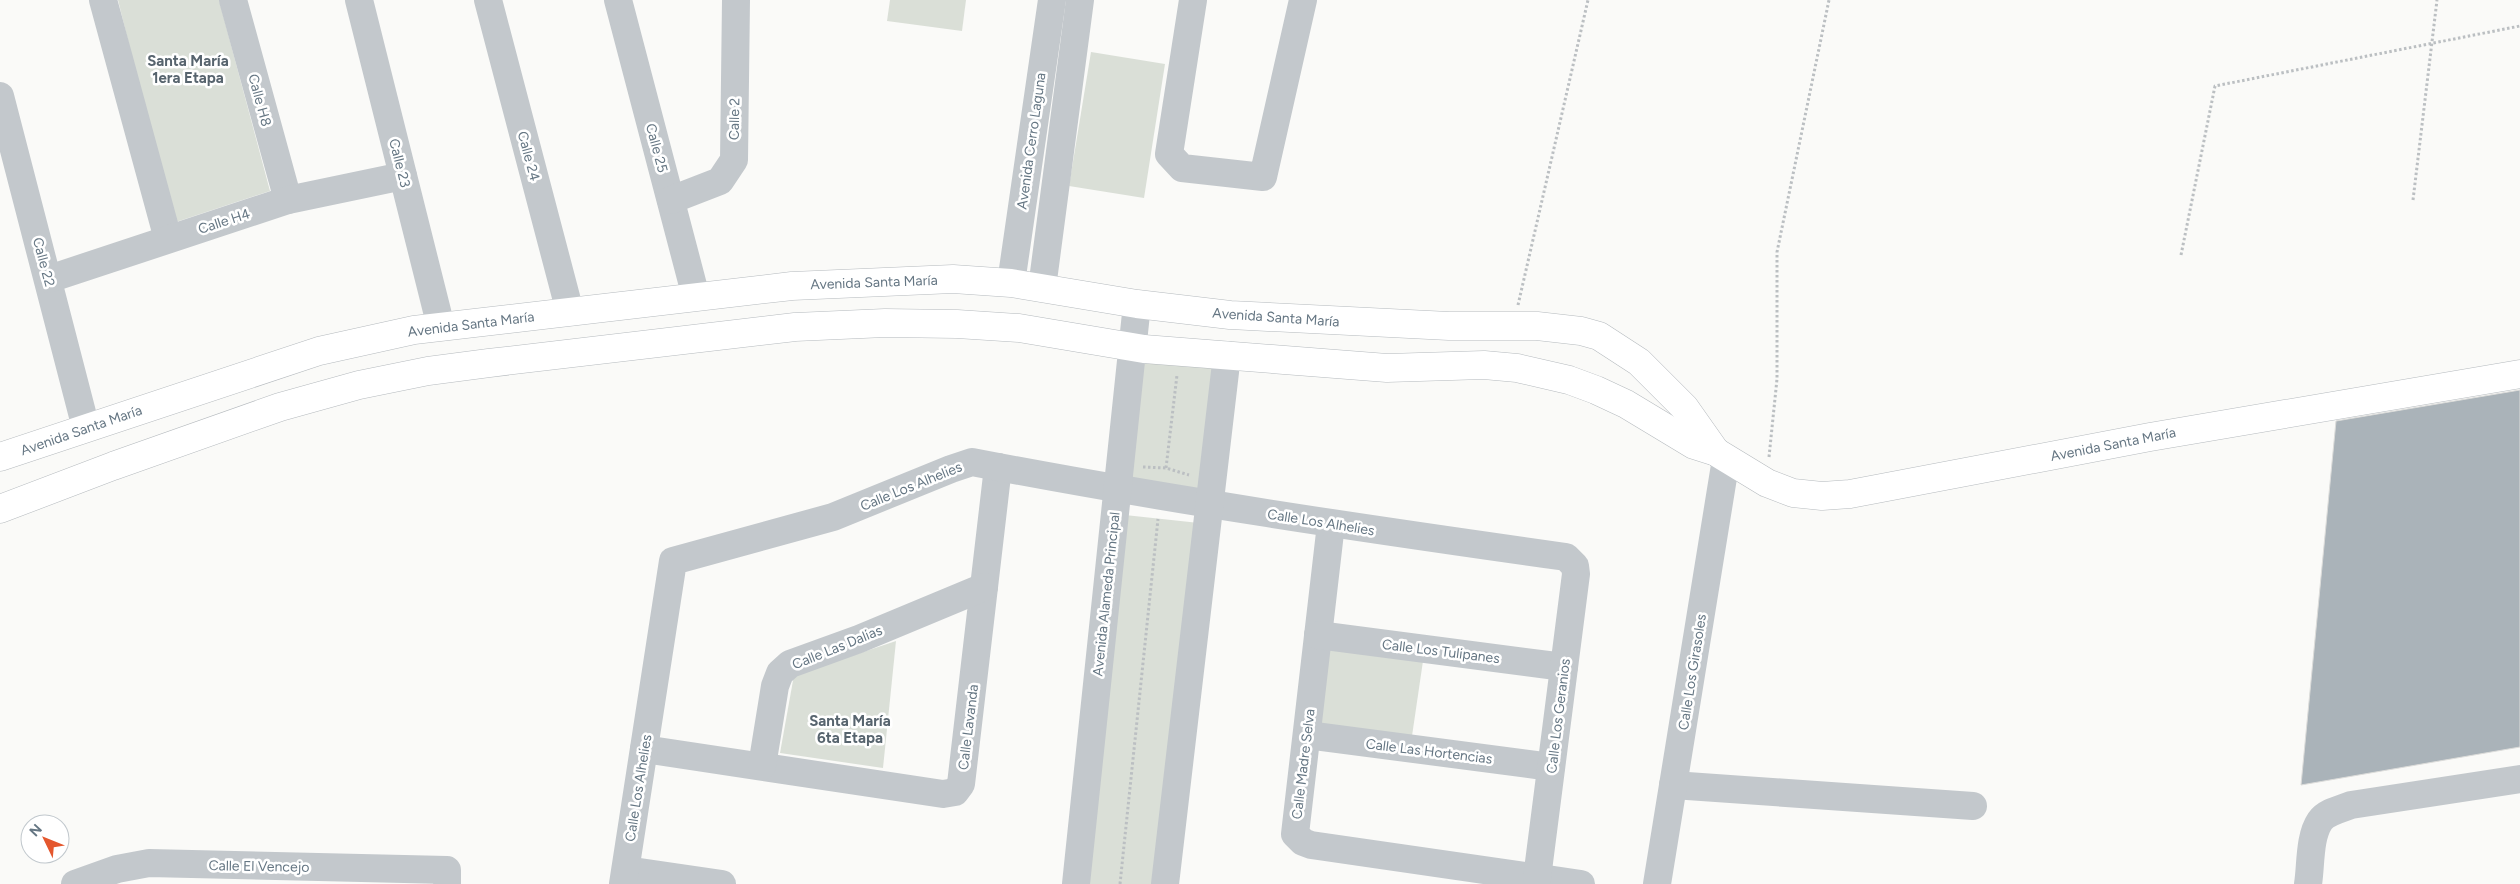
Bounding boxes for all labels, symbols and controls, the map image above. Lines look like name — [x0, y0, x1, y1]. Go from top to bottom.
district label: Santa María 1era Etapa — [147, 52, 229, 87]
street label: Avenida Cerro Laguna — [1013, 71, 1050, 211]
street label: Calle H8 — [244, 72, 275, 128]
street label: Calle 2 — [726, 98, 743, 140]
street label: Calle 25 — [642, 122, 671, 175]
street label: Calle 24 — [514, 129, 543, 183]
street label: Calle 23 — [385, 137, 414, 189]
street label: Calle H4 — [196, 205, 253, 238]
street label: Calle 22 — [29, 236, 58, 289]
street label: Avenida Santa María — [810, 272, 938, 293]
street label: Avenida Santa María — [1212, 305, 1340, 330]
street label: Avenida Santa María — [407, 308, 535, 341]
street label: Avenida Santa María — [18, 402, 144, 459]
street label: Avenida Santa María — [2049, 424, 2177, 465]
street label: Calle Los Alhelies — [858, 458, 965, 515]
street label: Calle Los Alhelies — [1266, 506, 1376, 539]
street label: Avenida Alameda Principal — [1089, 511, 1124, 677]
street label: Calle Los Girasoles — [1675, 613, 1710, 731]
street label: Calle Las Dalias — [790, 622, 885, 673]
street label: Calle Los Tulipanes — [1381, 636, 1501, 667]
street label: Calle Los Geranios — [1543, 658, 1574, 775]
street label: Calle Lavanda — [955, 683, 982, 771]
street label: Calle Madre Selva — [1288, 708, 1319, 820]
district label: Santa María 6ta Etapa — [809, 712, 891, 747]
street label: Calle Los Alhelies — [622, 733, 655, 843]
street label: Calle Las Hortencias — [1365, 735, 1493, 768]
north arrow — [20, 814, 70, 864]
text: N — [26, 821, 46, 840]
street label: Calle El Vencejo — [208, 857, 310, 876]

